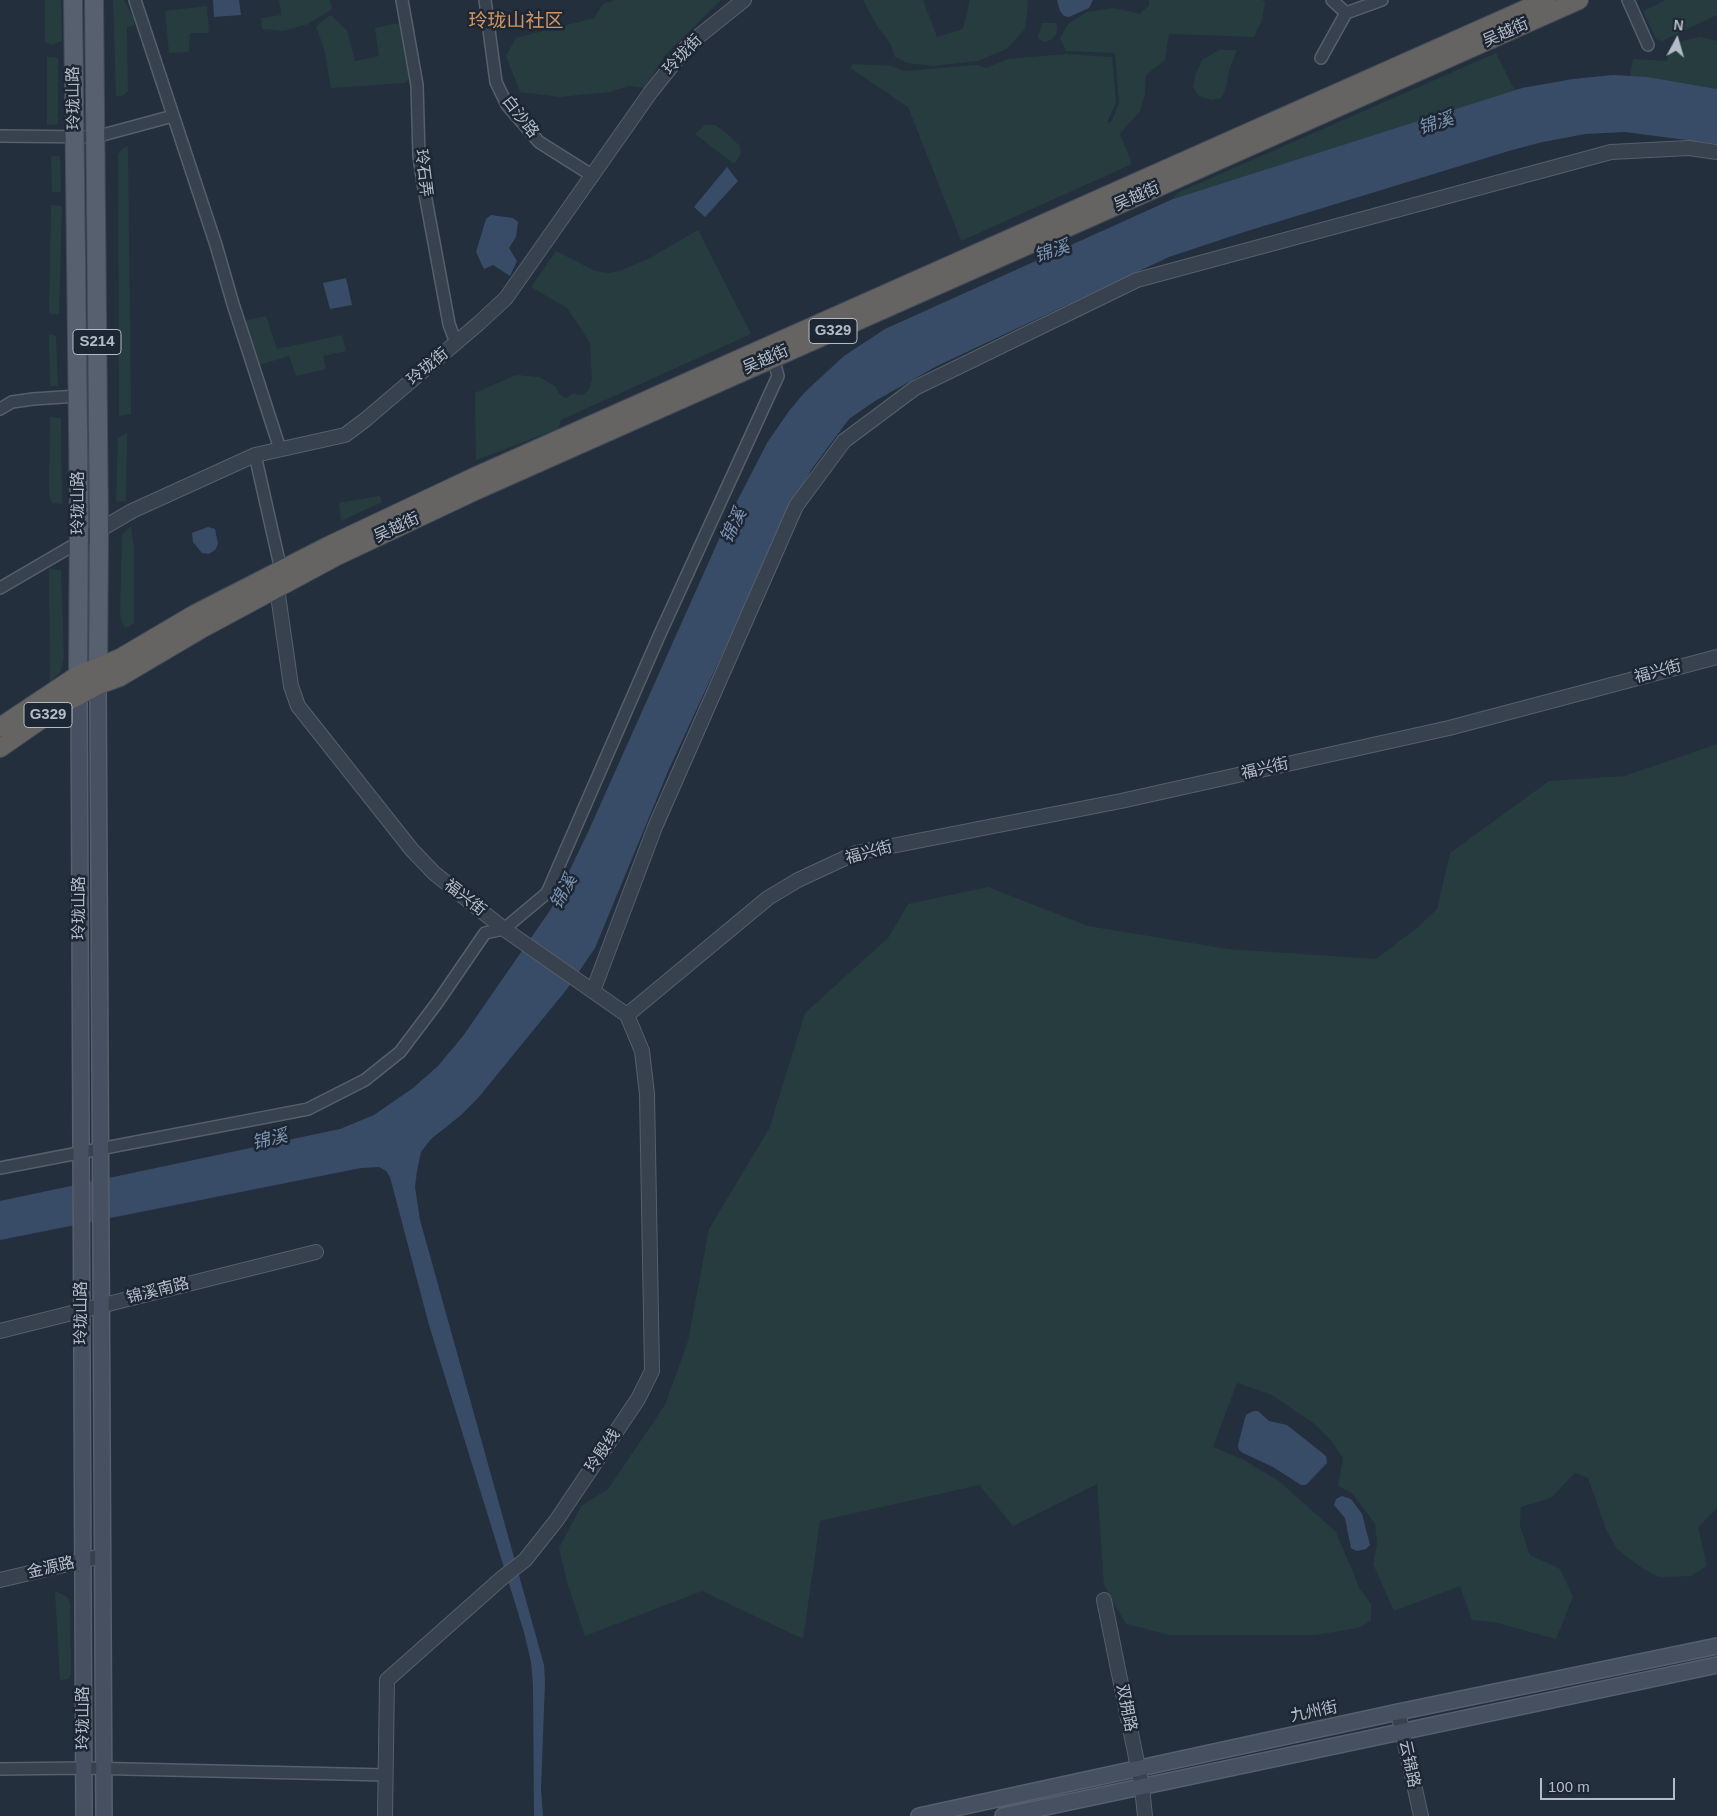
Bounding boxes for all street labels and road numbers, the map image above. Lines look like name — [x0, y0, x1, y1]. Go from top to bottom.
street label: 吴越街 — [1480, 14, 1532, 52]
street label: 玲珑街 — [660, 31, 706, 79]
street label: 玲珑山路 — [64, 66, 84, 130]
street label: 白沙路 — [498, 92, 542, 142]
street label: 玲石弄 — [411, 148, 435, 198]
street label: 吴越街 — [1111, 178, 1163, 216]
road number: G329 — [809, 318, 857, 344]
road number: S214 — [73, 330, 121, 354]
street label: 吴越街 — [740, 341, 792, 379]
street label: 玲珑街 — [403, 344, 453, 390]
street label: 玲珑山路 — [69, 471, 89, 535]
street label: 吴越街 — [371, 509, 423, 547]
street label: 福兴街 — [1632, 657, 1684, 687]
road number: G329 — [24, 702, 72, 728]
street label: 福兴街 — [1239, 754, 1291, 784]
street label: 福兴街 — [843, 838, 895, 868]
street label: 玲珑山路 — [70, 876, 90, 940]
street label: 福兴街 — [440, 876, 490, 920]
street label: 锦溪南路 — [125, 1274, 191, 1308]
street label: 玲珑山路 — [72, 1281, 92, 1345]
street label: 玲殷线 — [582, 1426, 624, 1476]
street label: 金源路 — [25, 1553, 77, 1583]
street label: 双拥路 — [1112, 1683, 1140, 1733]
street label: 玲珑山路 — [74, 1686, 94, 1750]
street label: 九州街 — [1289, 1698, 1339, 1726]
street label: 云锦路 — [1395, 1739, 1423, 1789]

